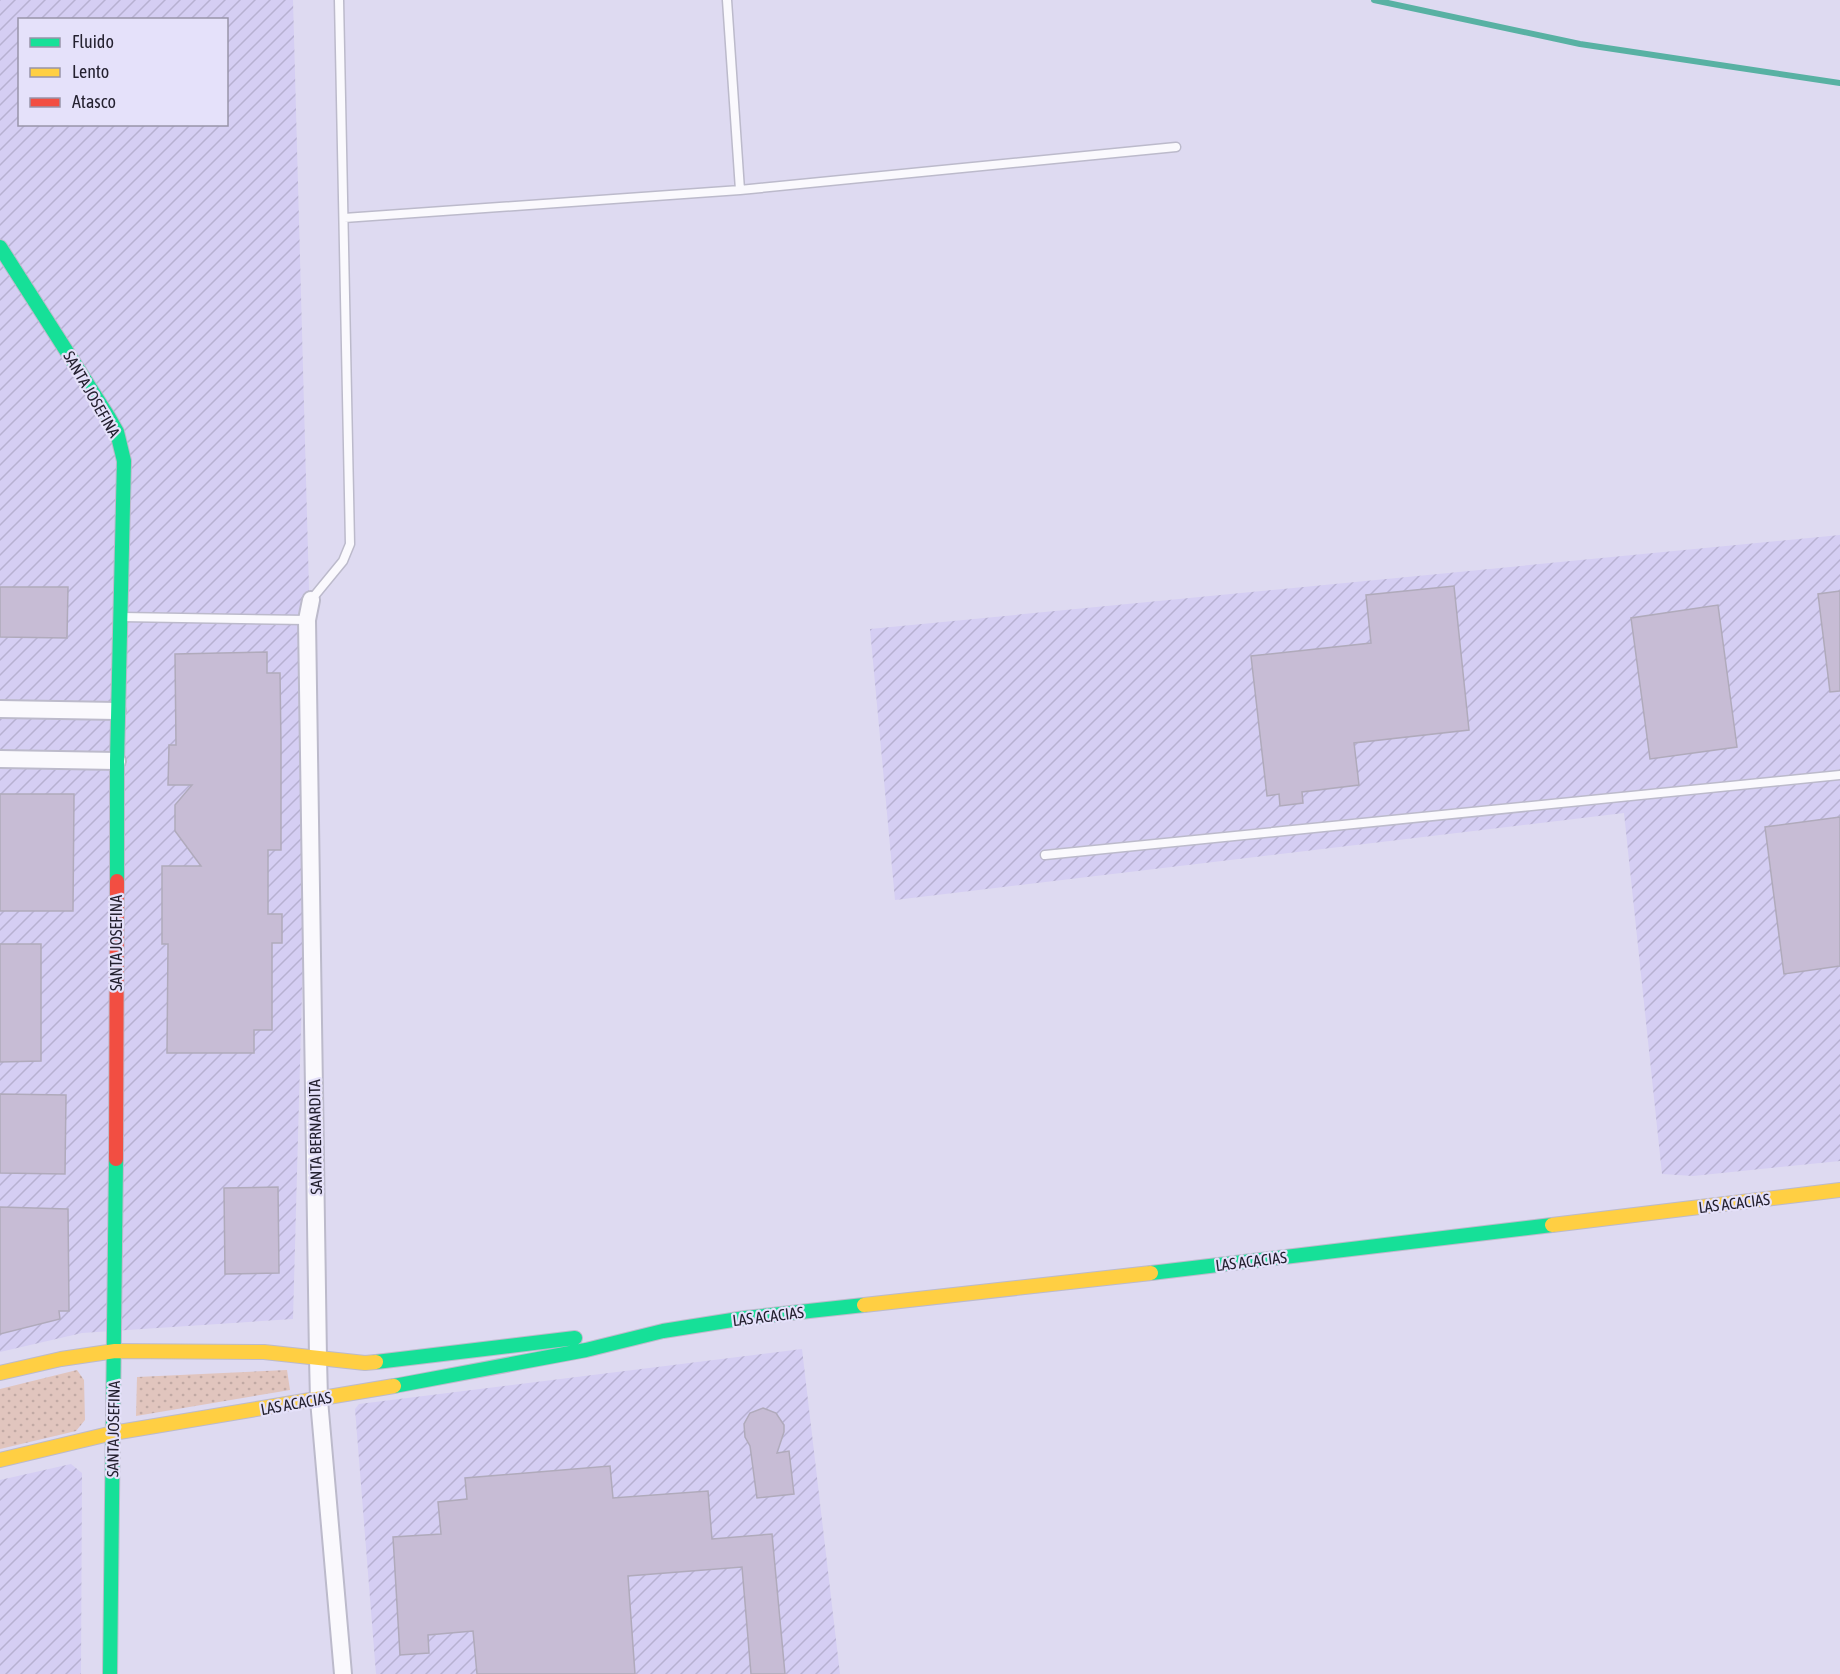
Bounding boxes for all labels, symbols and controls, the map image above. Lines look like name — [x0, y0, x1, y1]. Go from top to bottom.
legend — [18, 18, 228, 126]
text: Fluido — [72, 31, 114, 52]
text: Lento — [72, 61, 109, 82]
text: Atasco — [72, 91, 116, 112]
street label: SANTA JOSEFINA — [60, 348, 124, 440]
street label: SANTA JOSEFINA — [107, 895, 125, 991]
street label: SANTA BERNARDITA — [305, 1079, 325, 1195]
street label: LAS ACACIAS — [1697, 1190, 1771, 1216]
street label: LAS ACACIAS — [1214, 1248, 1288, 1274]
street label: LAS ACACIAS — [731, 1303, 805, 1329]
street label: SANTA JOSEFINA — [103, 1381, 123, 1477]
street label: LAS ACACIAS — [259, 1388, 333, 1418]

